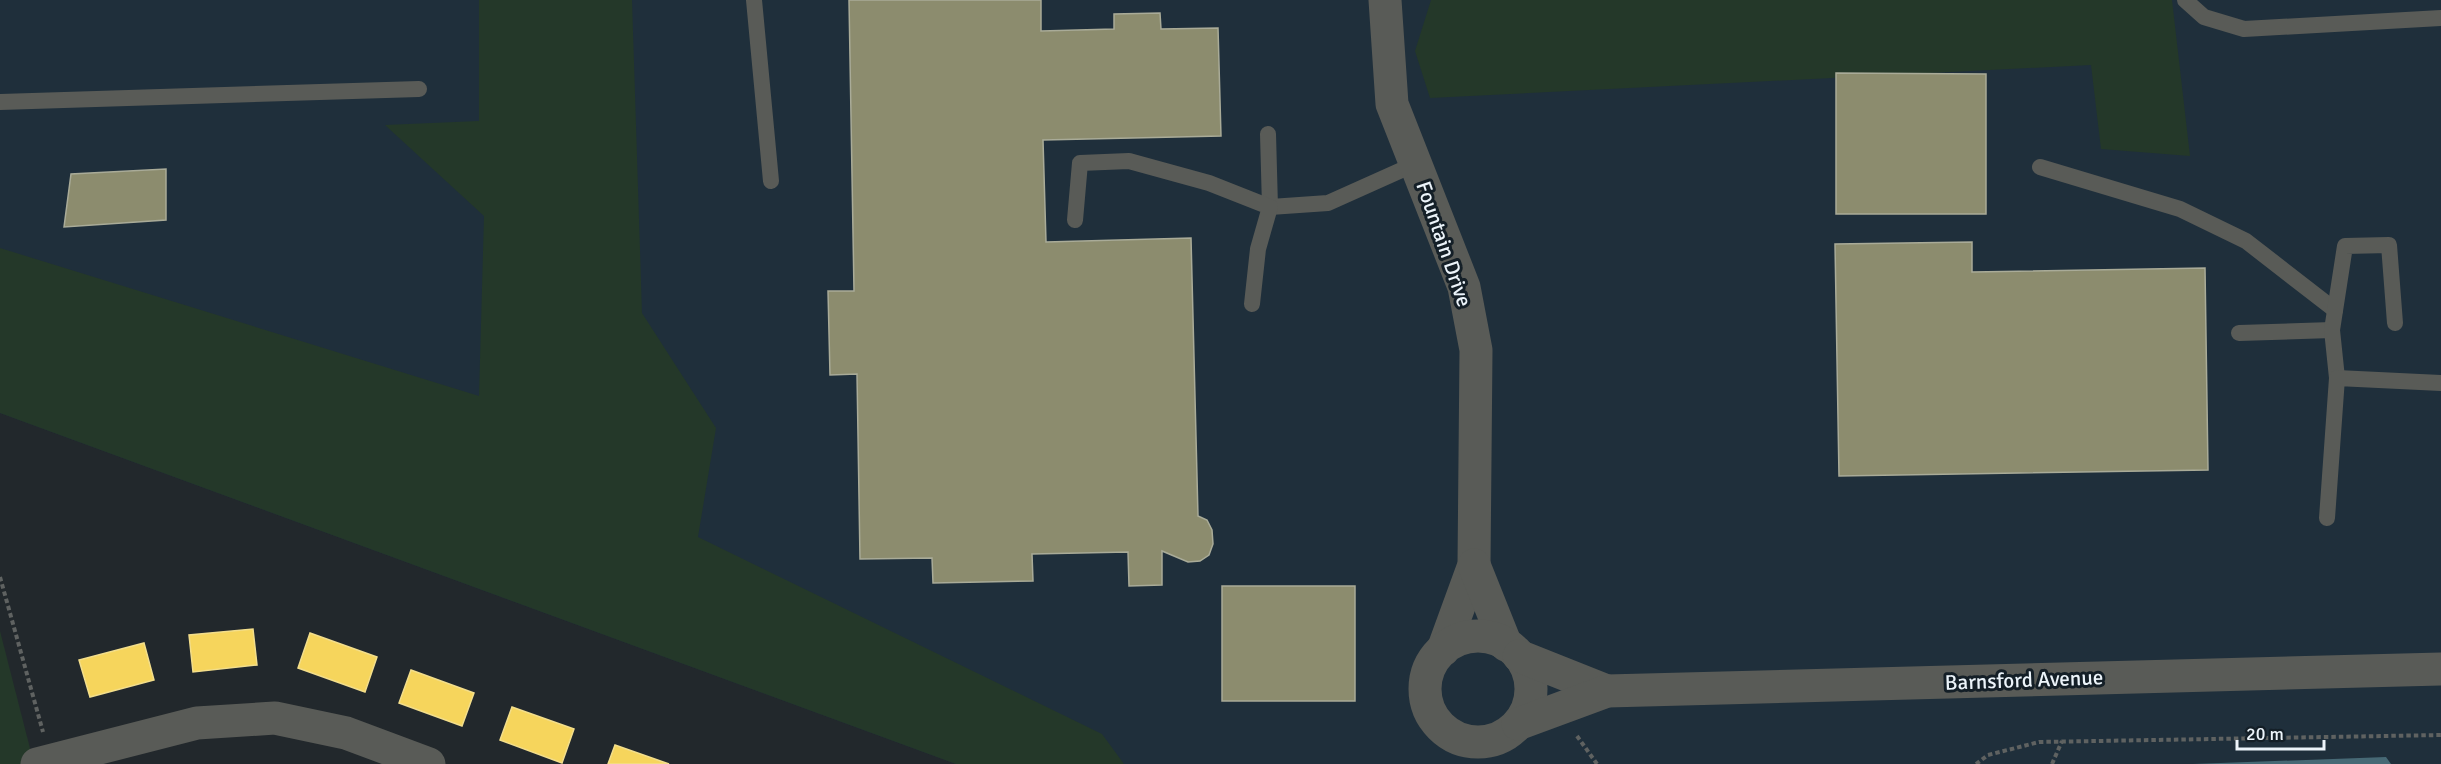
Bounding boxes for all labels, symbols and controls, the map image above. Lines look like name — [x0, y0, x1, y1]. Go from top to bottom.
street label: Fountain Drive — [1410, 178, 1478, 310]
street label: Barnsford Avenue — [1944, 664, 2104, 696]
scale bar — [2237, 713, 2324, 751]
text: 20 m — [2246, 723, 2284, 745]

